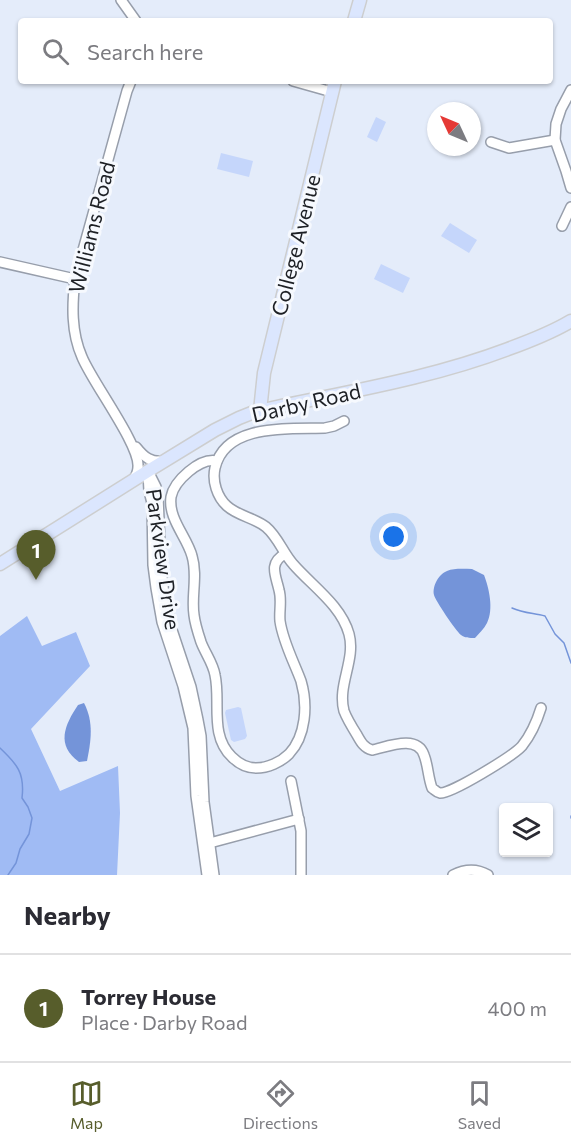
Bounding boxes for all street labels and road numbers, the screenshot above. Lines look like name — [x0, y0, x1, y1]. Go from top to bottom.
street label: Williams Road — [63, 159, 119, 295]
street label: College Avenue — [265, 172, 325, 318]
street label: Darby Road — [249, 377, 363, 427]
street label: Parkview Drive — [142, 487, 186, 631]

